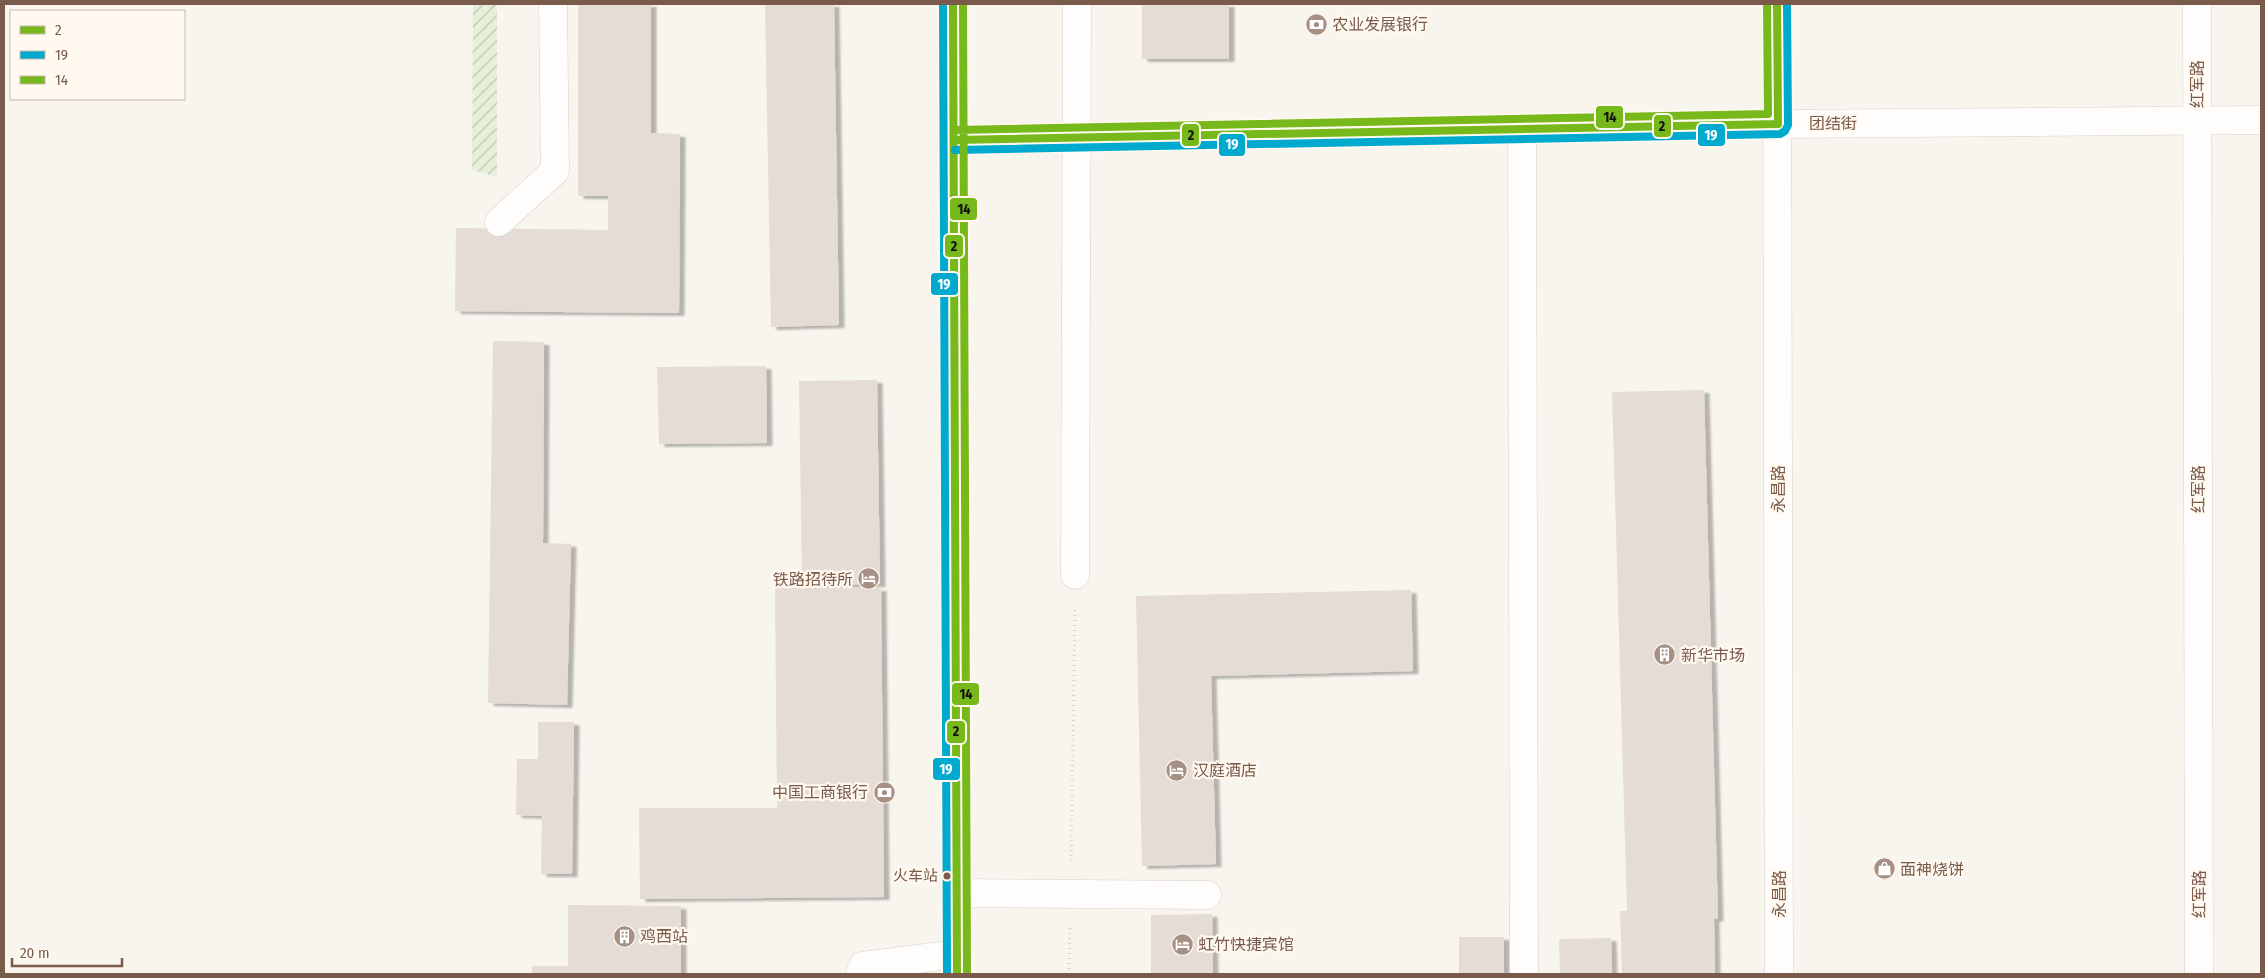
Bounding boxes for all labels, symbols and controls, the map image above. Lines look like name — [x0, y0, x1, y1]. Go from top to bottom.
legend — [10, 10, 185, 100]
bank icon: 农业发展银行 — [1304, 12, 1328, 36]
place label: 农业发展银行 — [1332, 15, 1428, 34]
text: 2 — [55, 21, 62, 39]
text: 19 — [55, 46, 68, 64]
street label: 红军路 — [2188, 60, 2207, 108]
text: 14 — [55, 71, 68, 89]
line badge: 14 — [1595, 105, 1624, 129]
text: 14 — [1603, 109, 1617, 126]
line badge: 2 — [1653, 114, 1672, 138]
street label: 团结街 — [1809, 114, 1857, 133]
text: 2 — [1658, 118, 1666, 135]
line badge: 2 — [1181, 123, 1200, 147]
line badge: 19 — [1697, 123, 1726, 147]
text: 2 — [1187, 127, 1195, 144]
text: 19 — [1704, 127, 1718, 144]
line badge: 19 — [1218, 133, 1246, 157]
text: 19 — [1225, 136, 1239, 153]
line badge: 14 — [949, 197, 978, 221]
text: 14 — [957, 201, 971, 218]
line badge: 2 — [944, 234, 964, 258]
text: 2 — [950, 238, 958, 255]
line badge: 19 — [930, 272, 959, 296]
text: 19 — [937, 276, 951, 293]
street label: 永昌路 — [1769, 465, 1788, 513]
street label: 红军路 — [2189, 465, 2208, 513]
hotel icon: 铁路招待所 — [857, 567, 881, 591]
place label: 铁路招待所 — [773, 570, 853, 589]
building icon: 新华市场 — [1653, 643, 1677, 667]
place label: 新华市场 — [1681, 646, 1745, 665]
line badge: 14 — [951, 682, 980, 706]
text: 14 — [959, 686, 973, 703]
line badge: 2 — [946, 720, 966, 744]
text: 2 — [952, 723, 960, 740]
line badge: 19 — [932, 757, 961, 781]
hotel icon: 汉庭酒店 — [1165, 758, 1189, 782]
text: 19 — [939, 761, 953, 778]
place label: 汉庭酒店 — [1193, 761, 1257, 780]
bank icon: 中国工商银行 — [872, 780, 896, 804]
place label: 中国工商银行 — [772, 783, 868, 802]
shop icon: 面神烧饼 — [1872, 857, 1896, 881]
place label: 面神烧饼 — [1900, 860, 1964, 879]
place label: 火车站 — [893, 867, 938, 885]
street label: 永昌路 — [1770, 870, 1789, 918]
street label: 红军路 — [2190, 870, 2209, 918]
marker: 火车站 — [942, 871, 952, 881]
building icon: 鸡西站 — [612, 924, 636, 948]
place label: 鸡西站 — [640, 927, 688, 946]
hotel icon: 虹竹快捷宾馆 — [1170, 932, 1194, 956]
place label: 虹竹快捷宾馆 — [1198, 935, 1294, 954]
scale bar — [12, 936, 122, 968]
text: 20 m — [20, 944, 50, 962]

